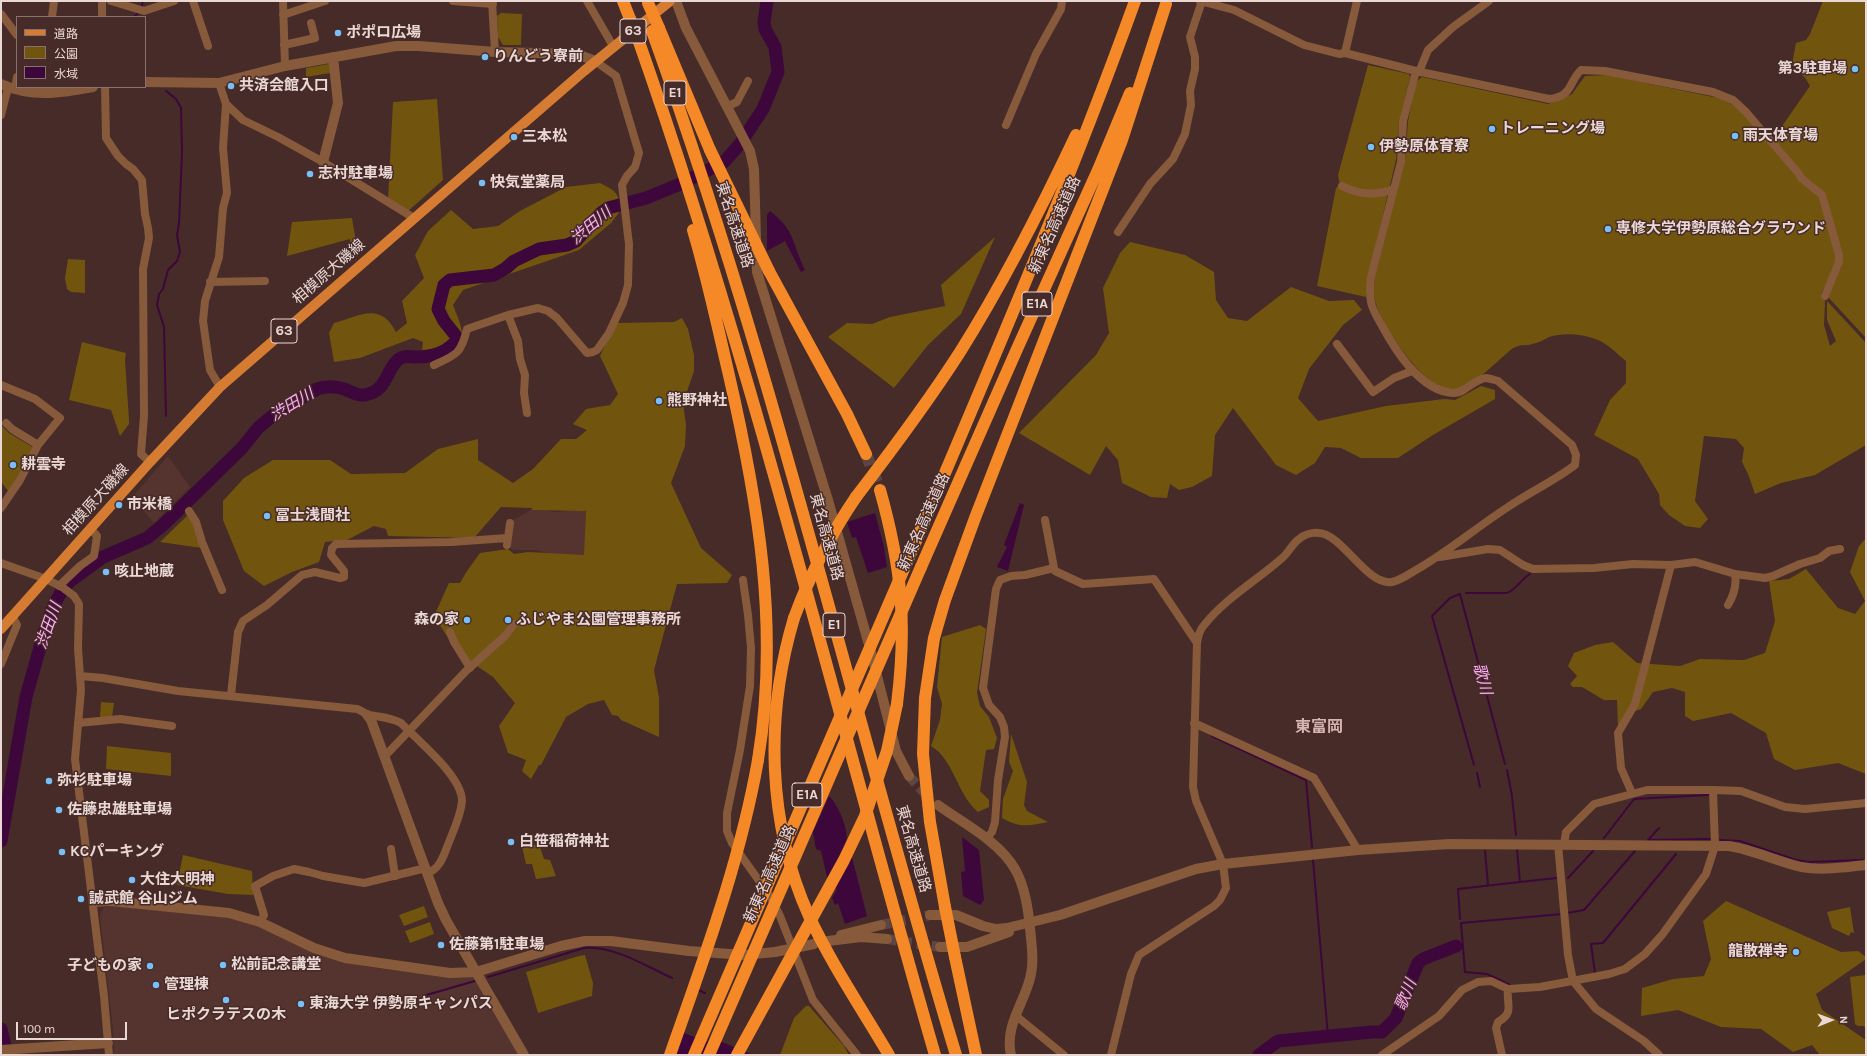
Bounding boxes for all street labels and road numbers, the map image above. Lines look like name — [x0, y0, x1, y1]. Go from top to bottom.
road number: 63 — [620, 19, 646, 43]
road number: E1 — [664, 81, 686, 105]
street label: 新東名高速道路 — [1025, 173, 1085, 277]
street label: 東名高速道路 — [712, 179, 756, 271]
street label: 相模原大磯線 — [289, 236, 369, 308]
road number: E1A — [1022, 292, 1052, 316]
road number: 63 — [271, 319, 297, 343]
street label: 相模原大磯線 — [59, 461, 133, 539]
street label: 新東名高速道路 — [894, 470, 954, 574]
street label: 東名高速道路 — [806, 491, 846, 583]
road number: E1 — [823, 613, 845, 637]
road number: E1A — [792, 783, 822, 807]
street label: 東名高速道路 — [892, 803, 934, 895]
street label: 新東名高速道路 — [740, 822, 800, 926]

